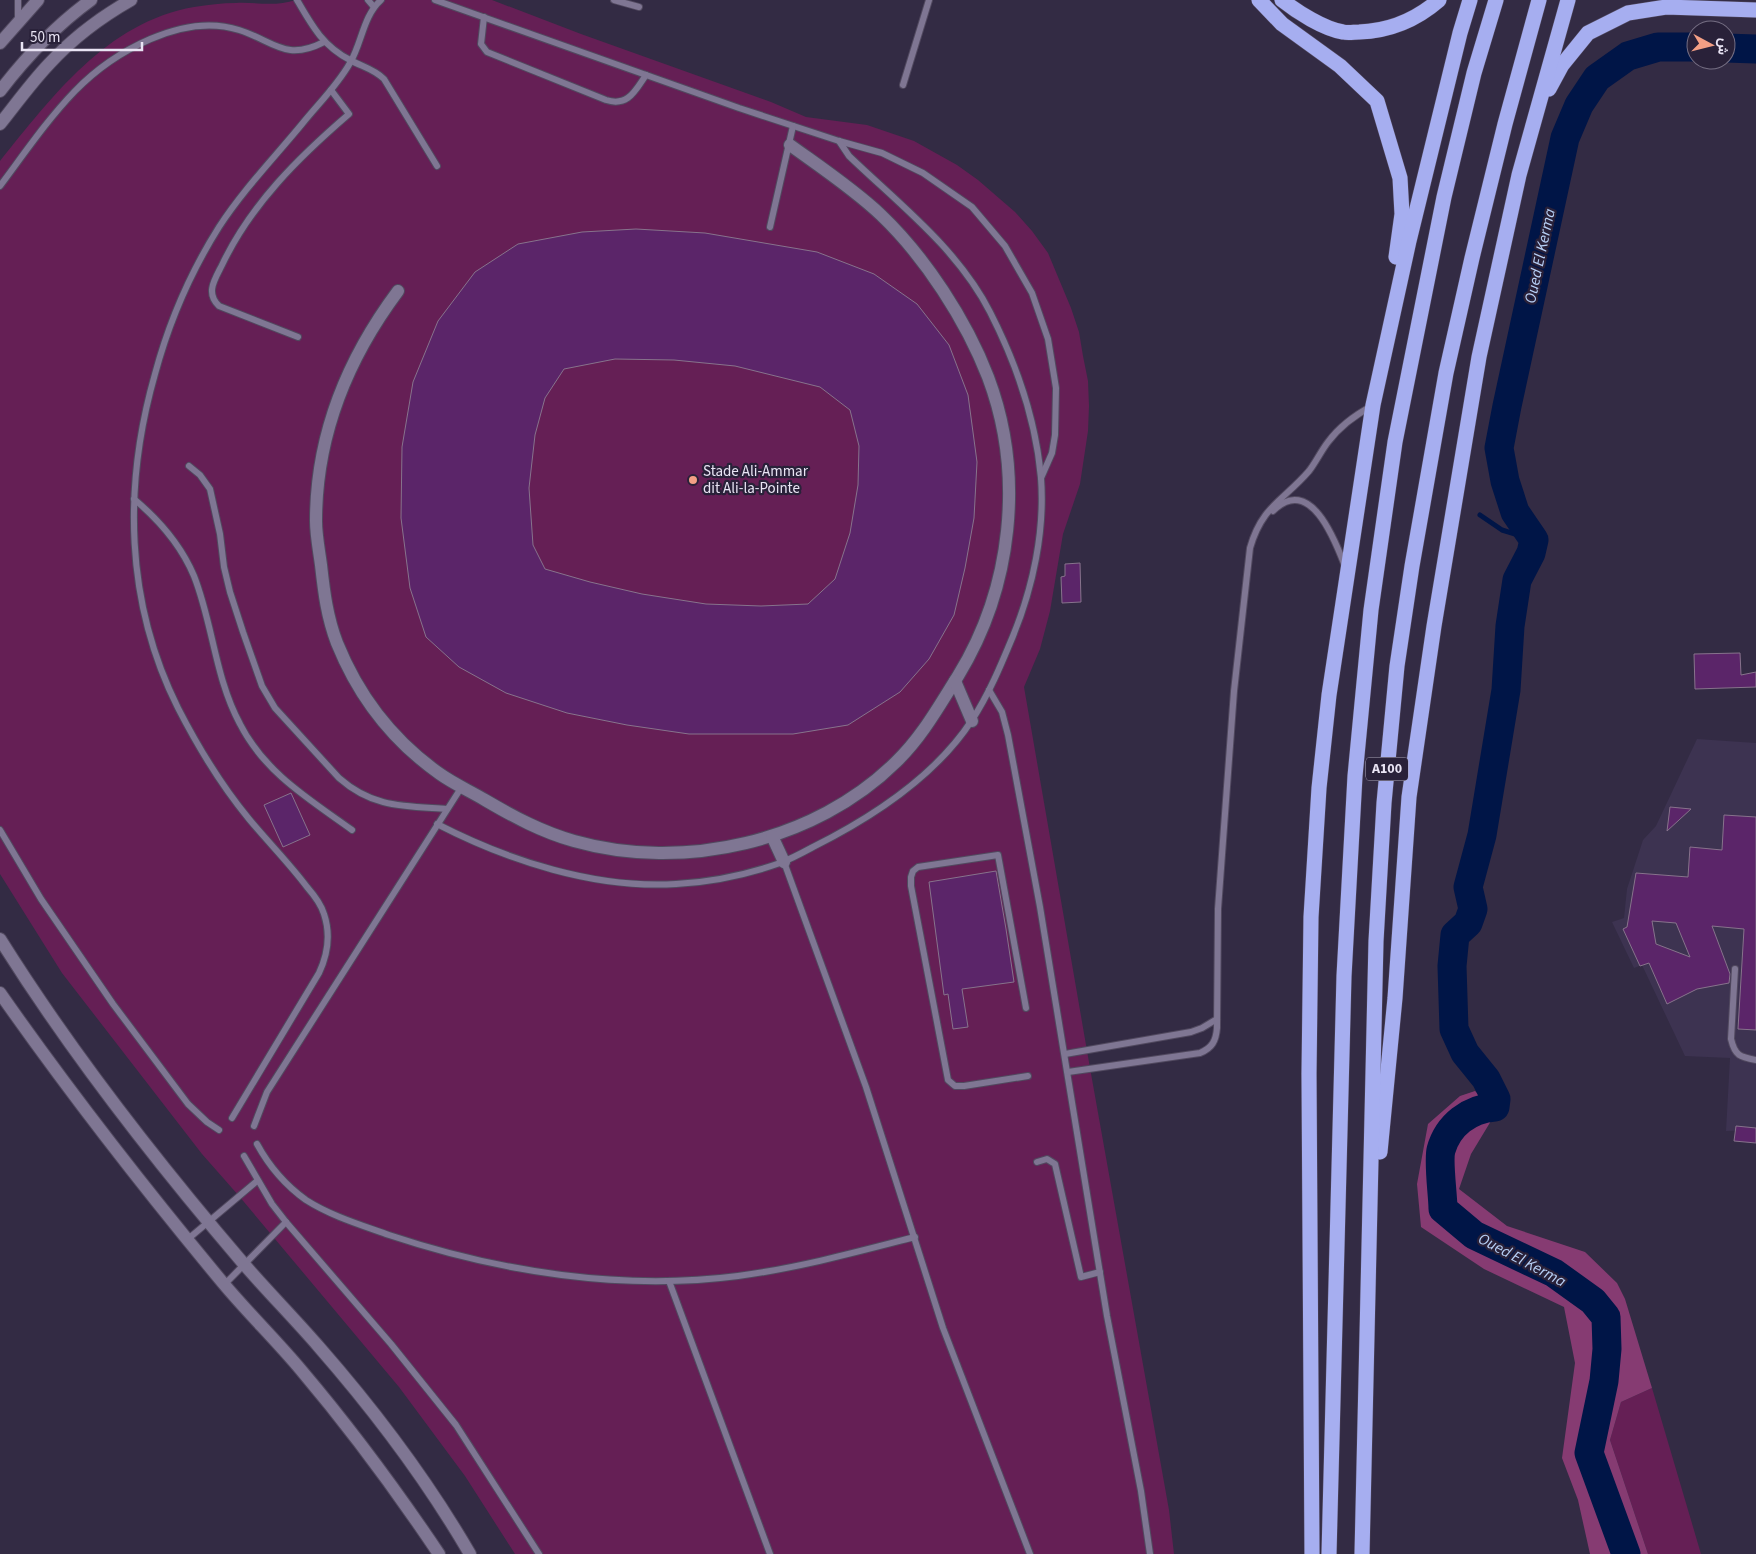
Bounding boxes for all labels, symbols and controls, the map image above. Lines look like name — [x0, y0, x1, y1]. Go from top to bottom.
scale bar — [22, 20, 142, 52]
north arrow — [1686, 20, 1736, 70]
text: 50 m — [30, 27, 60, 48]
text: ش — [1712, 37, 1734, 56]
water label: Oued El Kerma — [1519, 206, 1561, 305]
place label: Stade Ali-Ammar dit Ali-la-Pointe — [703, 461, 809, 499]
marker: Stade Ali-Ammar dit Ali-la-Pointe — [687, 474, 699, 486]
road number: A100 — [1366, 758, 1408, 781]
water label: Oued El Kerma — [1474, 1228, 1570, 1293]

